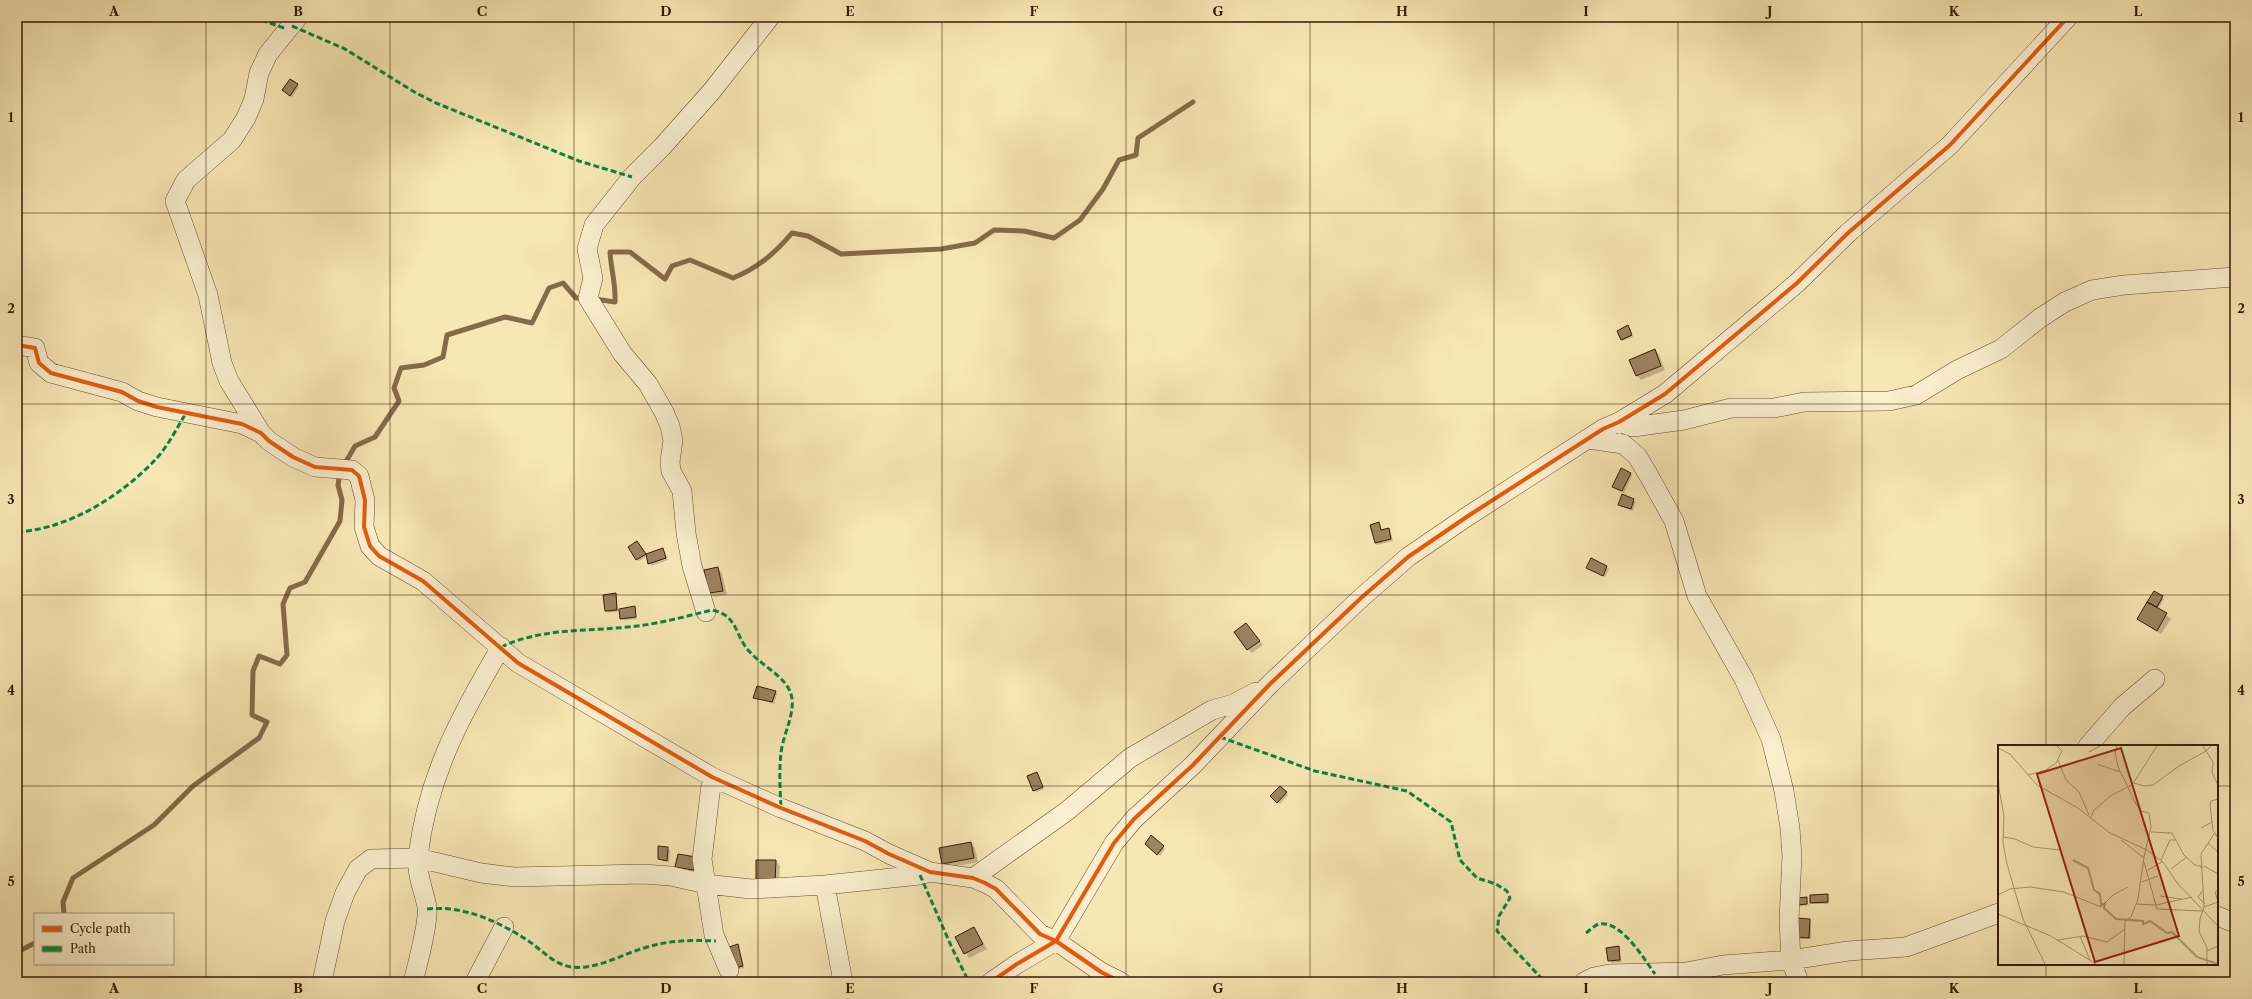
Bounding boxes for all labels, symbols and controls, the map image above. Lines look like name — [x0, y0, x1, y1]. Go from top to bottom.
text: A — [108, 3, 120, 19]
text: B — [293, 3, 303, 19]
text: C — [477, 3, 487, 19]
text: D — [660, 3, 672, 19]
text: E — [845, 3, 855, 19]
text: F — [1030, 3, 1039, 19]
text: G — [1212, 3, 1224, 19]
text: H — [1396, 3, 1408, 19]
text: I — [1583, 3, 1589, 19]
text: J — [1765, 3, 1773, 19]
text: K — [1949, 3, 1960, 19]
text: L — [2134, 3, 2143, 19]
text: 1 — [8, 109, 14, 125]
text: 1 — [2238, 109, 2244, 125]
text: 2 — [7, 300, 15, 316]
text: 2 — [2237, 300, 2245, 316]
text: 3 — [7, 491, 15, 507]
text: 3 — [2237, 491, 2245, 507]
text: 4 — [7, 682, 15, 698]
text: 4 — [2237, 682, 2245, 698]
inset map — [1998, 745, 2218, 965]
text: 5 — [7, 873, 15, 889]
text: 5 — [2237, 873, 2245, 889]
legend — [34, 913, 174, 965]
text: Cycle path — [70, 921, 131, 936]
text: Path — [70, 941, 96, 956]
text: A — [108, 980, 120, 996]
text: B — [293, 980, 303, 996]
text: C — [477, 980, 487, 996]
text: D — [660, 980, 672, 996]
text: E — [845, 980, 855, 996]
text: F — [1030, 980, 1039, 996]
text: G — [1212, 980, 1224, 996]
text: H — [1396, 980, 1408, 996]
text: I — [1583, 980, 1589, 996]
text: J — [1765, 980, 1773, 996]
text: K — [1949, 980, 1960, 996]
text: L — [2134, 980, 2143, 996]

